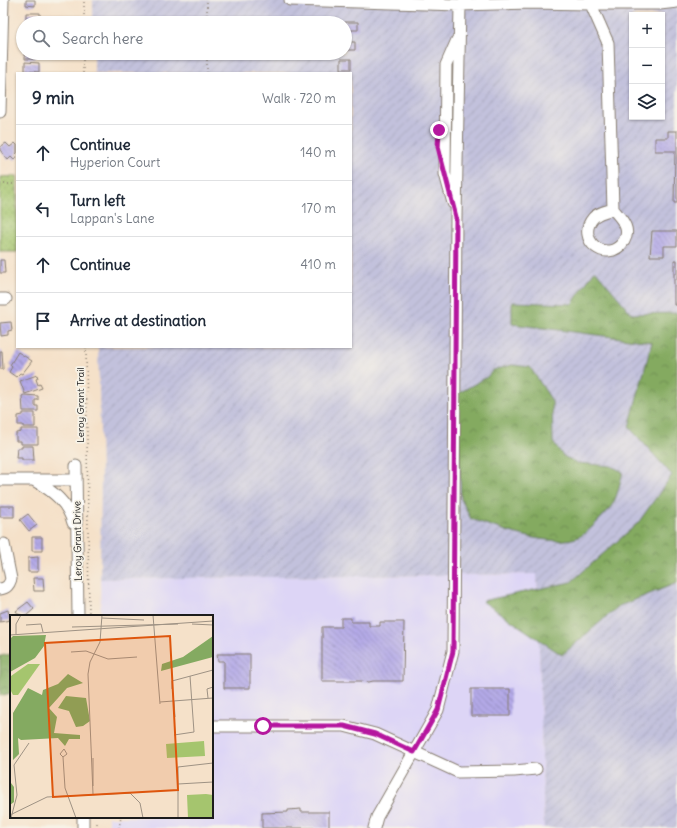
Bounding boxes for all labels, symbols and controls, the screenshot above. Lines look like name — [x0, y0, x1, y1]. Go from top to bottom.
map controls — [629, 12, 665, 120]
button: + — [629, 12, 665, 48]
search box — [16, 16, 352, 60]
icon: search — [30, 27, 52, 49]
text: Search here — [62, 29, 143, 48]
button: − — [629, 48, 665, 84]
button: layers — [629, 84, 665, 120]
text: 9 min — [32, 87, 74, 109]
text: Walk · 720 m — [262, 90, 336, 107]
route end — [430, 121, 448, 139]
text: Continue — [70, 135, 131, 154]
icon: ahead — [32, 142, 54, 164]
text: 140 m — [300, 144, 336, 161]
text: Hyperion Court — [70, 154, 160, 171]
text: Turn left — [70, 191, 125, 210]
icon: left — [32, 198, 54, 220]
text: 170 m — [301, 200, 336, 217]
text: Lappan's Lane — [70, 210, 154, 227]
icon: ahead — [32, 254, 54, 276]
text: Continue — [70, 255, 131, 274]
text: 410 m — [300, 256, 336, 273]
icon: arrive — [32, 310, 54, 332]
text: Arrive at destination — [70, 311, 206, 330]
street label: Leroy Grant Trail — [74, 367, 87, 443]
street label: Leroy Grant Drive — [70, 501, 85, 581]
inset map — [10, 615, 213, 818]
route start — [254, 717, 272, 735]

